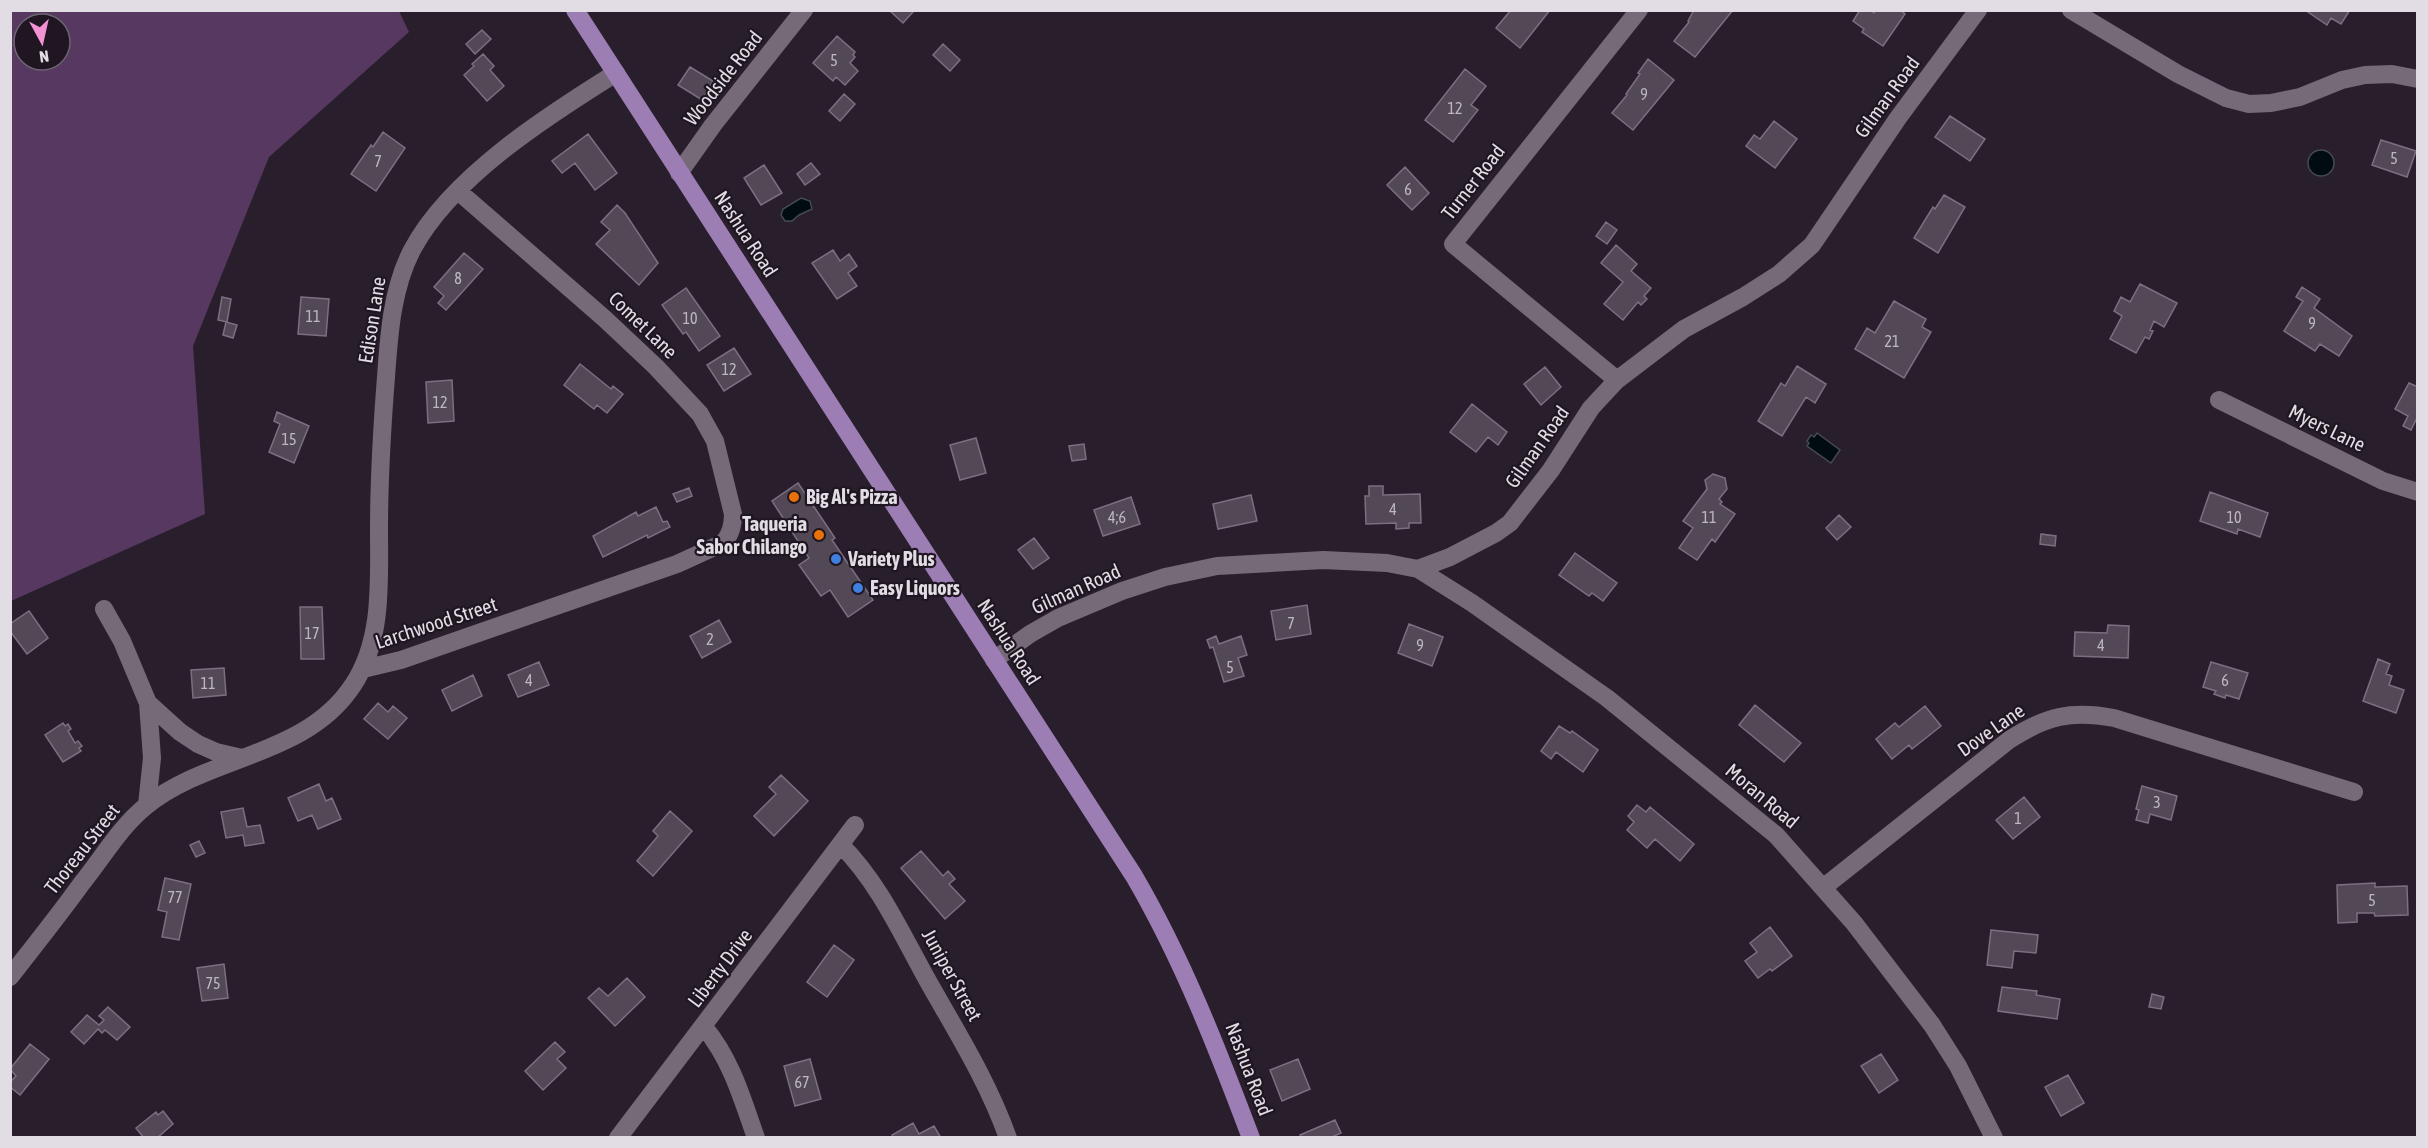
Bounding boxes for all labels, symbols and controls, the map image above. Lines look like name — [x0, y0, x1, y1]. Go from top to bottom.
north arrow — [12, 12, 72, 72]
street label: Woodside Road — [679, 26, 767, 129]
text: N — [38, 47, 50, 66]
house number: 5 — [830, 51, 838, 69]
street label: Gilman Road — [1849, 52, 1924, 142]
house number: 9 — [1640, 85, 1648, 103]
house number: 12 — [1447, 99, 1463, 117]
street label: Turner Road — [1436, 140, 1509, 224]
house number: 5 — [2390, 149, 2398, 167]
house number: 7 — [374, 152, 382, 170]
house number: 6 — [1404, 180, 1412, 198]
street label: Nashua Road — [710, 186, 783, 281]
house number: 8 — [454, 269, 462, 287]
street label: Edison Lane — [353, 275, 390, 365]
street label: Comet Lane — [604, 286, 682, 363]
house number: 11 — [305, 307, 321, 325]
house number: 10 — [682, 309, 698, 327]
house number: 9 — [2308, 314, 2316, 332]
house number: 21 — [1884, 332, 1900, 350]
house number: 12 — [721, 360, 737, 378]
house number: 12 — [432, 393, 448, 411]
street label: Myers Lane — [2285, 399, 2369, 456]
street label: Gilman Road — [1500, 401, 1573, 492]
house number: 15 — [281, 430, 297, 448]
place label: Big Al's Pizza — [806, 485, 898, 508]
marker: Big Al's Pizza — [787, 490, 801, 504]
house number: 4 — [1389, 500, 1397, 518]
house number: 4;6 — [1108, 508, 1126, 526]
house number: 11 — [1701, 508, 1717, 526]
house number: 10 — [2226, 508, 2242, 526]
place label: Taqueria Sabor Chilango — [697, 512, 807, 558]
marker: Taqueria Sabor Chilango — [812, 528, 826, 542]
place label: Variety Plus — [847, 547, 935, 570]
marker: Variety Plus — [829, 552, 843, 566]
street label: Gilman Road — [1028, 559, 1124, 618]
place label: Easy Liquors — [870, 576, 960, 599]
marker: Easy Liquors — [851, 581, 865, 595]
street label: Larchwood Street — [372, 592, 500, 653]
street label: Nashua Road — [973, 594, 1046, 689]
house number: 7 — [1287, 614, 1295, 632]
house number: 17 — [304, 624, 320, 642]
house number: 2 — [706, 630, 714, 648]
house number: 9 — [1416, 636, 1424, 654]
house number: 4 — [2097, 636, 2105, 654]
house number: 5 — [1226, 658, 1234, 676]
house number: 4 — [525, 671, 533, 689]
house number: 6 — [2221, 671, 2229, 689]
house number: 11 — [200, 674, 216, 692]
street label: Dove Lane — [1953, 698, 2028, 761]
street label: Moran Road — [1721, 758, 1804, 833]
house number: 3 — [2153, 793, 2161, 811]
street label: Thoreau Street — [39, 799, 124, 898]
house number: 1 — [2014, 809, 2022, 827]
house number: 77 — [167, 888, 183, 906]
house number: 5 — [2368, 891, 2376, 909]
street label: Liberty Drive — [683, 924, 757, 1011]
street label: Juniper Street — [918, 925, 987, 1025]
house number: 75 — [205, 974, 221, 992]
street label: Nashua Road — [1221, 1019, 1278, 1119]
house number: 67 — [794, 1073, 810, 1091]

